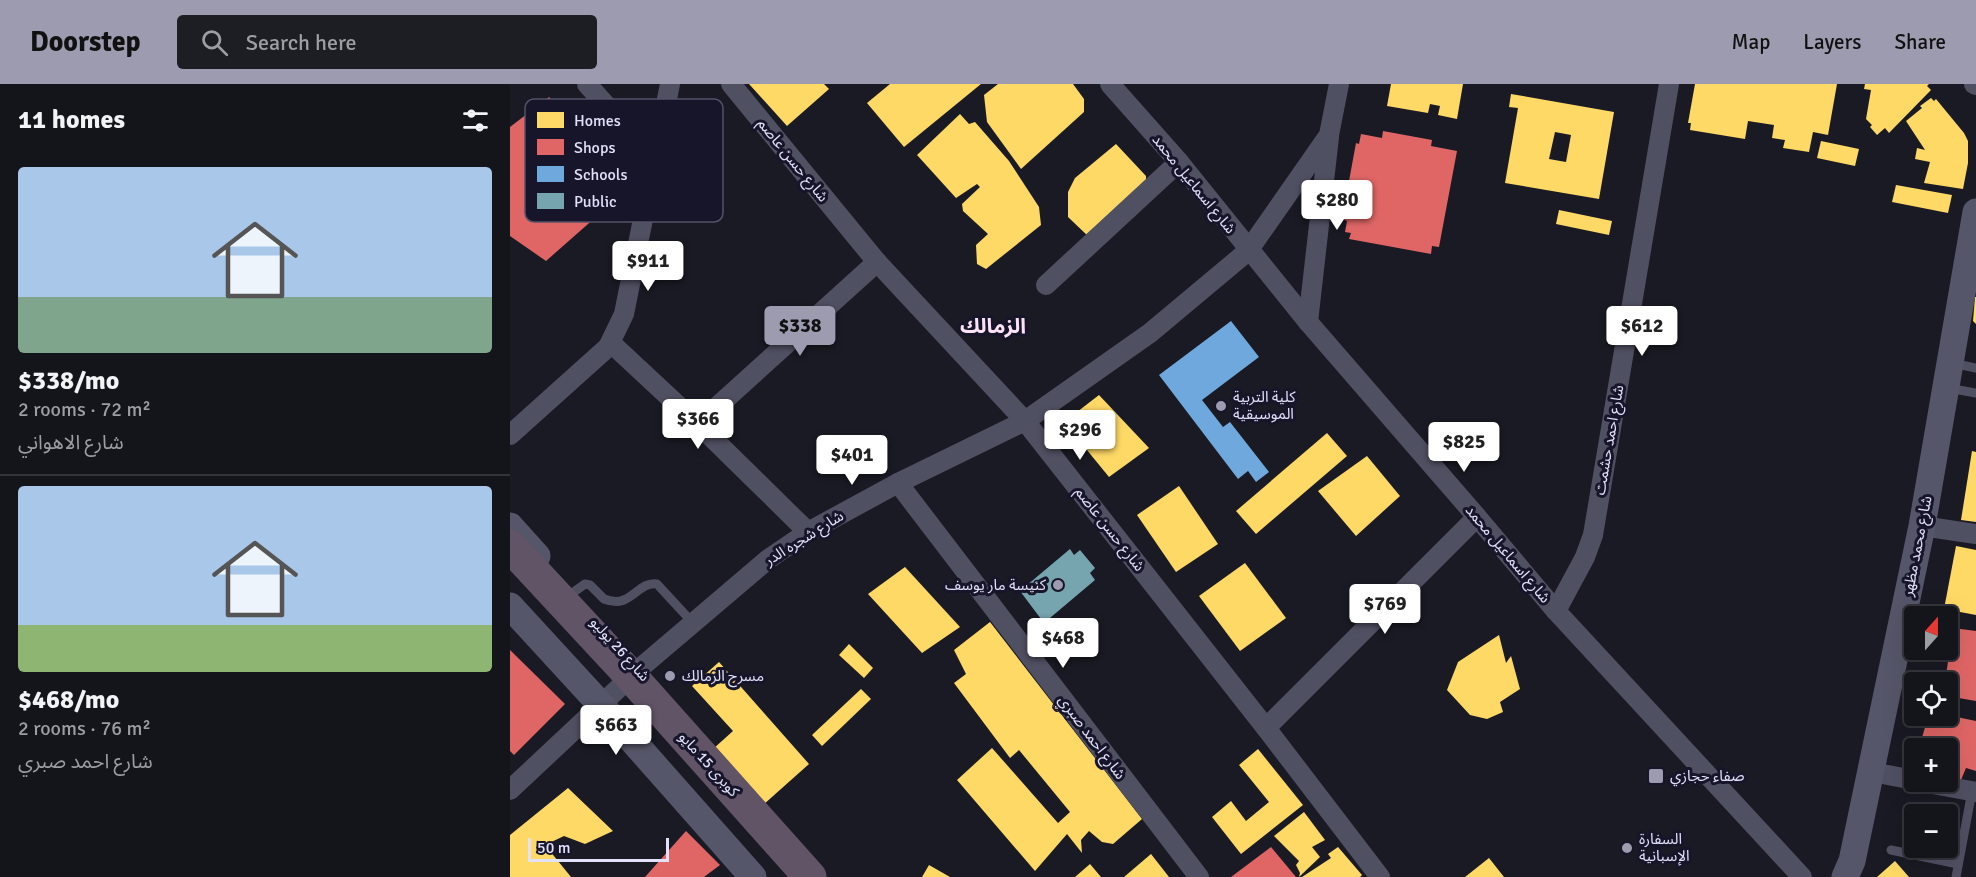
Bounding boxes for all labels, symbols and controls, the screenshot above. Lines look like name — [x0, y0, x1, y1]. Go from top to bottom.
search box — [177, 15, 597, 69]
text: Doorstep — [30, 25, 141, 59]
icon: search — [198, 26, 231, 59]
text: Search here — [246, 29, 357, 56]
text: Map — [1732, 29, 1770, 55]
text: Layers — [1803, 29, 1861, 55]
text: Share — [1894, 29, 1946, 55]
legend — [525, 99, 723, 222]
text: 11 homes — [18, 104, 125, 136]
icon: filters — [459, 104, 492, 137]
text: Homes — [574, 111, 621, 131]
street label: شارع حسن عاصم — [751, 115, 832, 207]
street label: شارع اسماعيل محمد — [1146, 131, 1240, 239]
text: Shops — [574, 138, 615, 158]
text: Schools — [574, 165, 627, 185]
pin: $280 — [1301, 180, 1373, 231]
text: $280 — [1315, 187, 1359, 212]
text: Public — [574, 192, 617, 212]
icon: home — [201, 206, 309, 314]
pin: $911 — [612, 241, 684, 292]
text: $911 — [626, 248, 670, 273]
pin: $338 — [764, 306, 836, 357]
pin: $612 — [1606, 306, 1678, 357]
text: $338 — [778, 313, 822, 338]
district label: الزمالك — [960, 313, 1026, 339]
text: $612 — [1620, 313, 1664, 338]
text: $338/mo — [18, 365, 119, 397]
street label: شارع احمد حشمت — [1590, 383, 1631, 497]
place label: كلية التربية الموسيقية — [1233, 388, 1296, 423]
text: 2 rooms · 72 m² — [18, 397, 151, 422]
pin: $366 — [662, 399, 734, 450]
marker: كلية التربية الموسيقية — [1214, 399, 1228, 413]
text: $366 — [676, 406, 720, 431]
pin: $296 — [1044, 410, 1116, 461]
text: $296 — [1058, 417, 1102, 442]
pin: $825 — [1428, 422, 1500, 473]
text: $825 — [1442, 429, 1486, 454]
text: شارع الاهواني — [18, 430, 124, 455]
pin: $401 — [816, 435, 888, 486]
text: $401 — [830, 442, 874, 467]
street label: شارع حسن عاصم — [1069, 483, 1149, 577]
street label: شارع محمد مظهر — [1898, 494, 1939, 599]
street label: شارع اسماعيل محمد — [1459, 501, 1554, 609]
street label: شارع شجره الدر — [760, 507, 849, 572]
icon: home — [201, 525, 309, 633]
place label: كنيسة مار يوسف — [945, 576, 1047, 594]
marker: كنيسة مار يوسف — [1051, 578, 1065, 592]
pin: $769 — [1349, 584, 1421, 635]
text: $769 — [1363, 591, 1407, 616]
north arrow — [1904, 606, 1958, 660]
map controls — [1904, 606, 1958, 858]
street label: شارع 26 يوليو — [584, 613, 654, 687]
pin: $468 — [1027, 618, 1099, 669]
text: $468 — [1041, 625, 1085, 650]
place label: مسرح الزمالك — [682, 667, 764, 688]
marker: مسرح الزمالك — [663, 669, 677, 683]
button: locate — [1904, 672, 1958, 726]
text: $468/mo — [18, 684, 119, 716]
street label: شارع احمد صبري — [1052, 691, 1130, 785]
pin: $663 — [580, 705, 652, 756]
text: $663 — [594, 712, 638, 737]
text: 2 rooms · 76 m² — [18, 716, 151, 741]
street label: كوبرى 15 مايو — [675, 728, 743, 801]
button: + — [1904, 738, 1958, 792]
text: شارع احمد صبري — [18, 749, 153, 774]
marker: صفاء حجازي — [1647, 767, 1665, 785]
place label: صفاء حجازي — [1670, 767, 1744, 787]
button: − — [1904, 804, 1958, 858]
place label: السفارة الإسبانية — [1639, 830, 1690, 866]
scale bar — [528, 835, 669, 862]
text: 50 m — [537, 838, 571, 858]
marker: السفارة الإسبانية — [1620, 841, 1634, 855]

